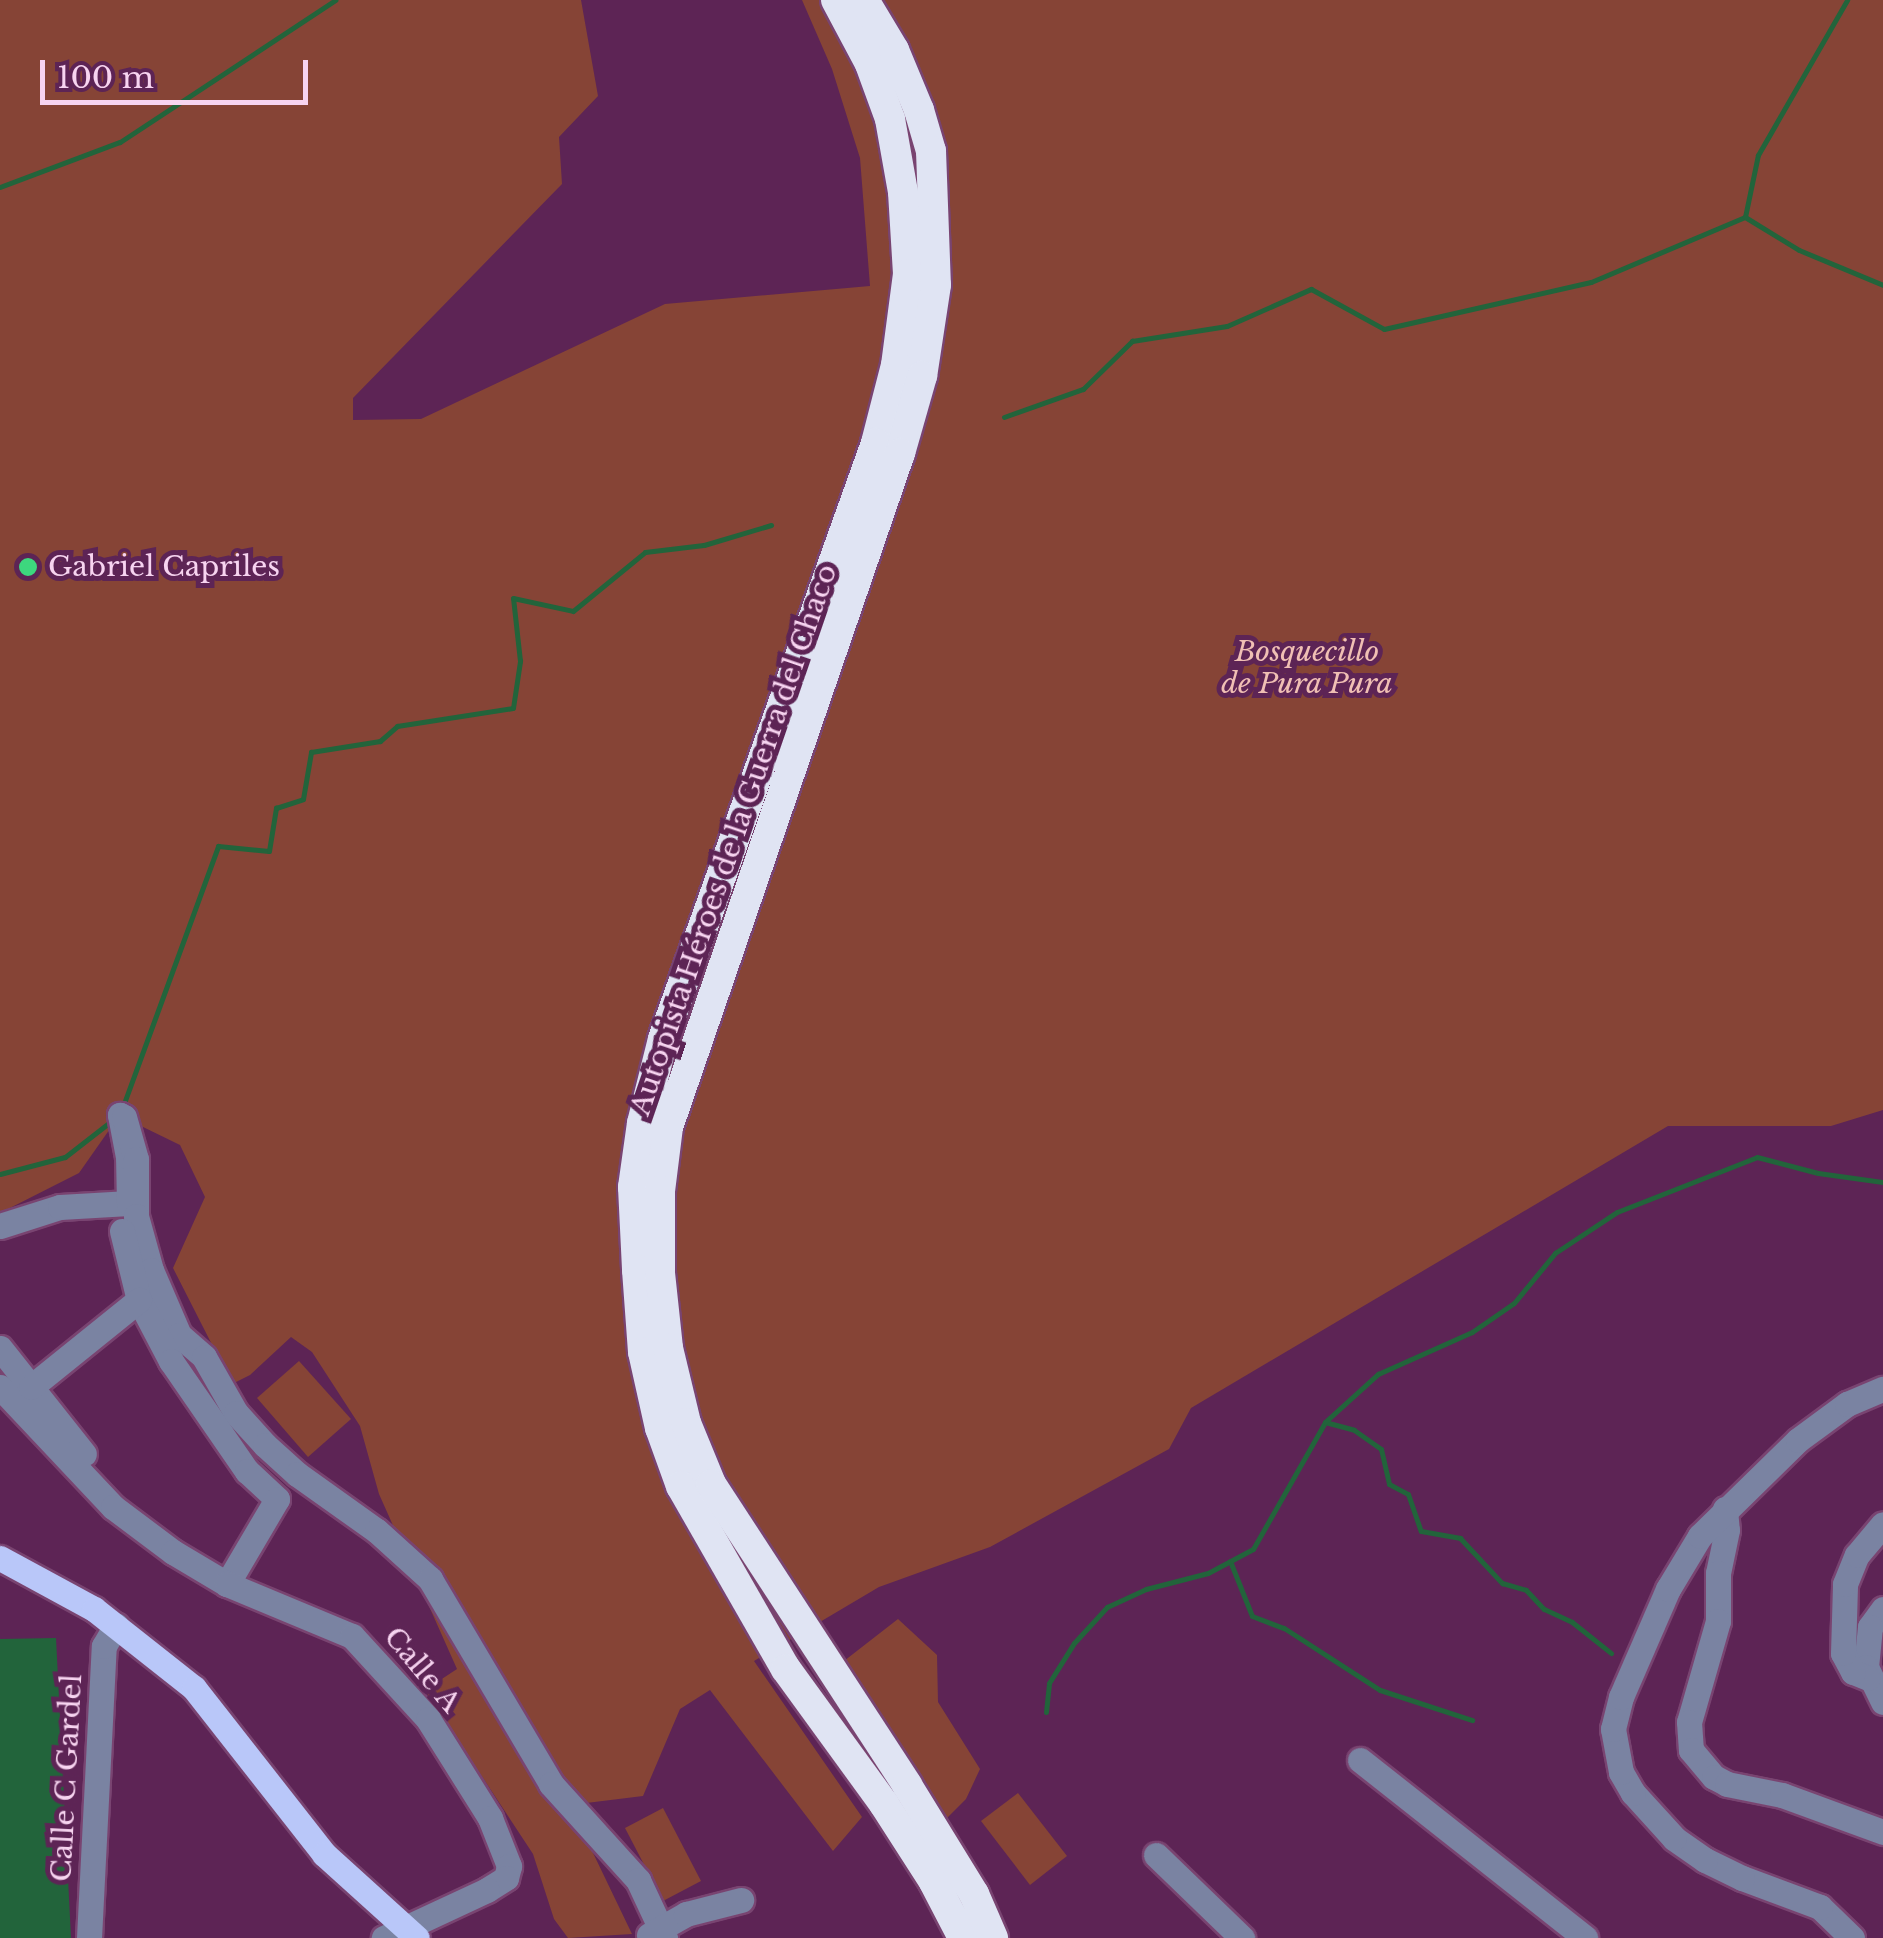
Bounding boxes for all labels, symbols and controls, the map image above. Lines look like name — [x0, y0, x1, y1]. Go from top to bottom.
scale bar — [45, 40, 312, 102]
text: 100 m — [57, 59, 154, 96]
place label: Gabriel Capriles — [48, 550, 280, 584]
marker: Gabriel Capriles — [17, 556, 39, 578]
street label: Autopista Héroes de la Guerra del Chaco — [623, 560, 845, 1120]
park label: Bosquecillo de Pura Pura — [1221, 635, 1393, 701]
street label: Calle A — [376, 1620, 468, 1720]
street label: Calle C Gardel — [45, 1673, 89, 1883]

